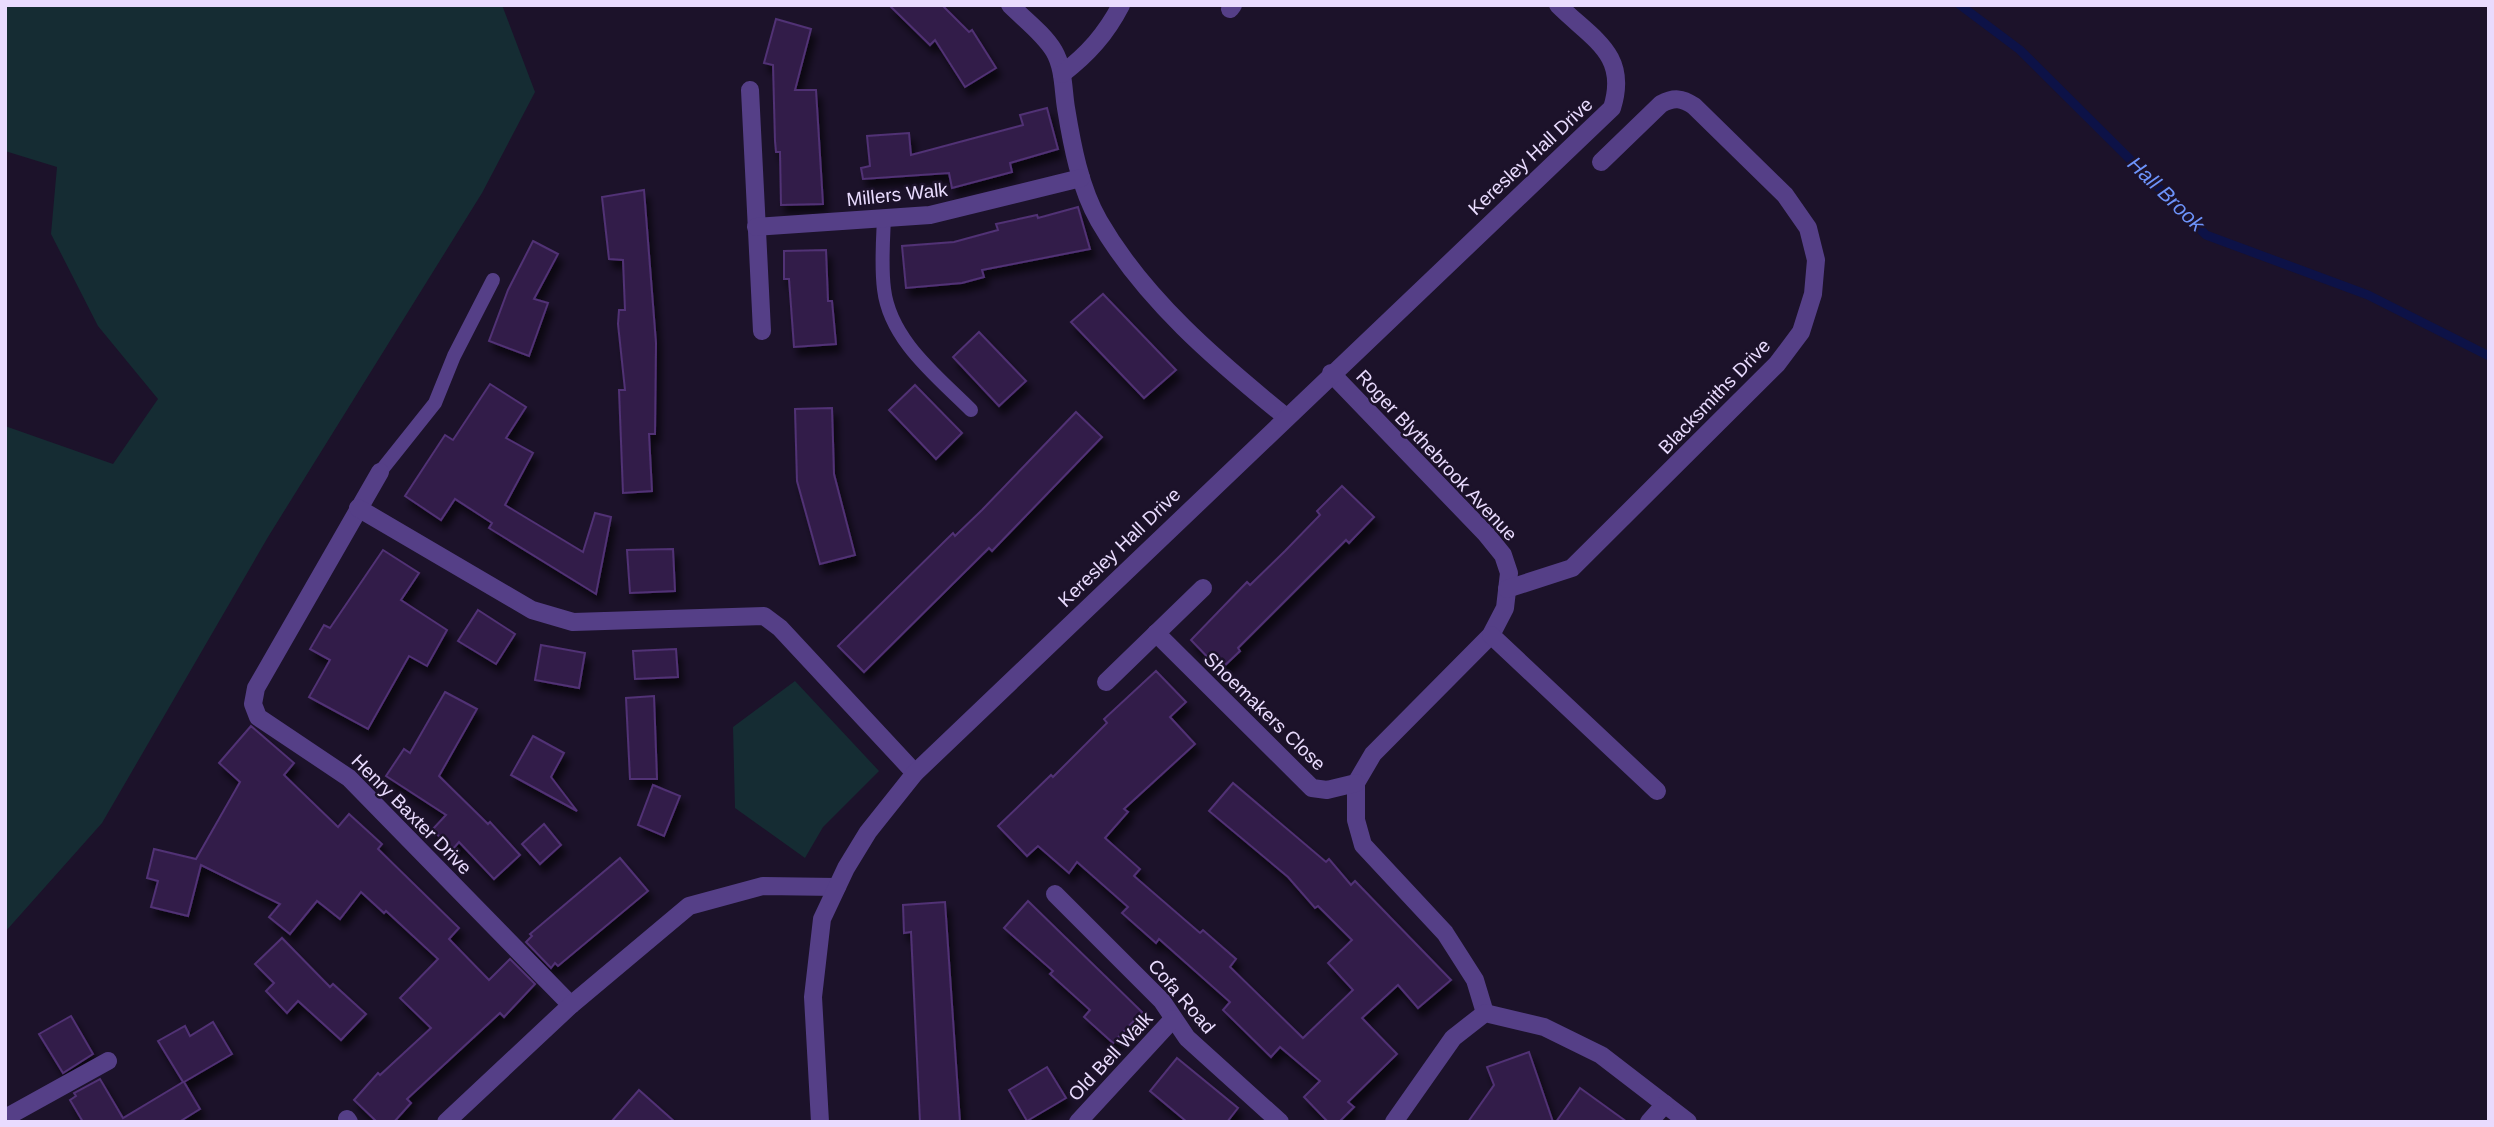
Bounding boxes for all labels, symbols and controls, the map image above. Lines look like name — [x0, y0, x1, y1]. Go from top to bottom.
street label: Keresley Hall Drive — [1464, 94, 1597, 219]
water label: Hall Brook — [2124, 152, 2210, 237]
street label: Millers Walk — [845, 179, 949, 210]
street label: Blacksmiths Drive — [1654, 335, 1774, 458]
street label: Roger Blythebrook Avenue — [1352, 366, 1521, 545]
street label: Keresley Hall Drive — [1054, 484, 1185, 611]
street label: Shoemakers Close — [1200, 648, 1330, 775]
street label: Henry Baxter Drive — [347, 750, 476, 879]
street label: Cofa Road — [1144, 955, 1219, 1037]
street label: Old Bell Walk — [1064, 1007, 1157, 1105]

